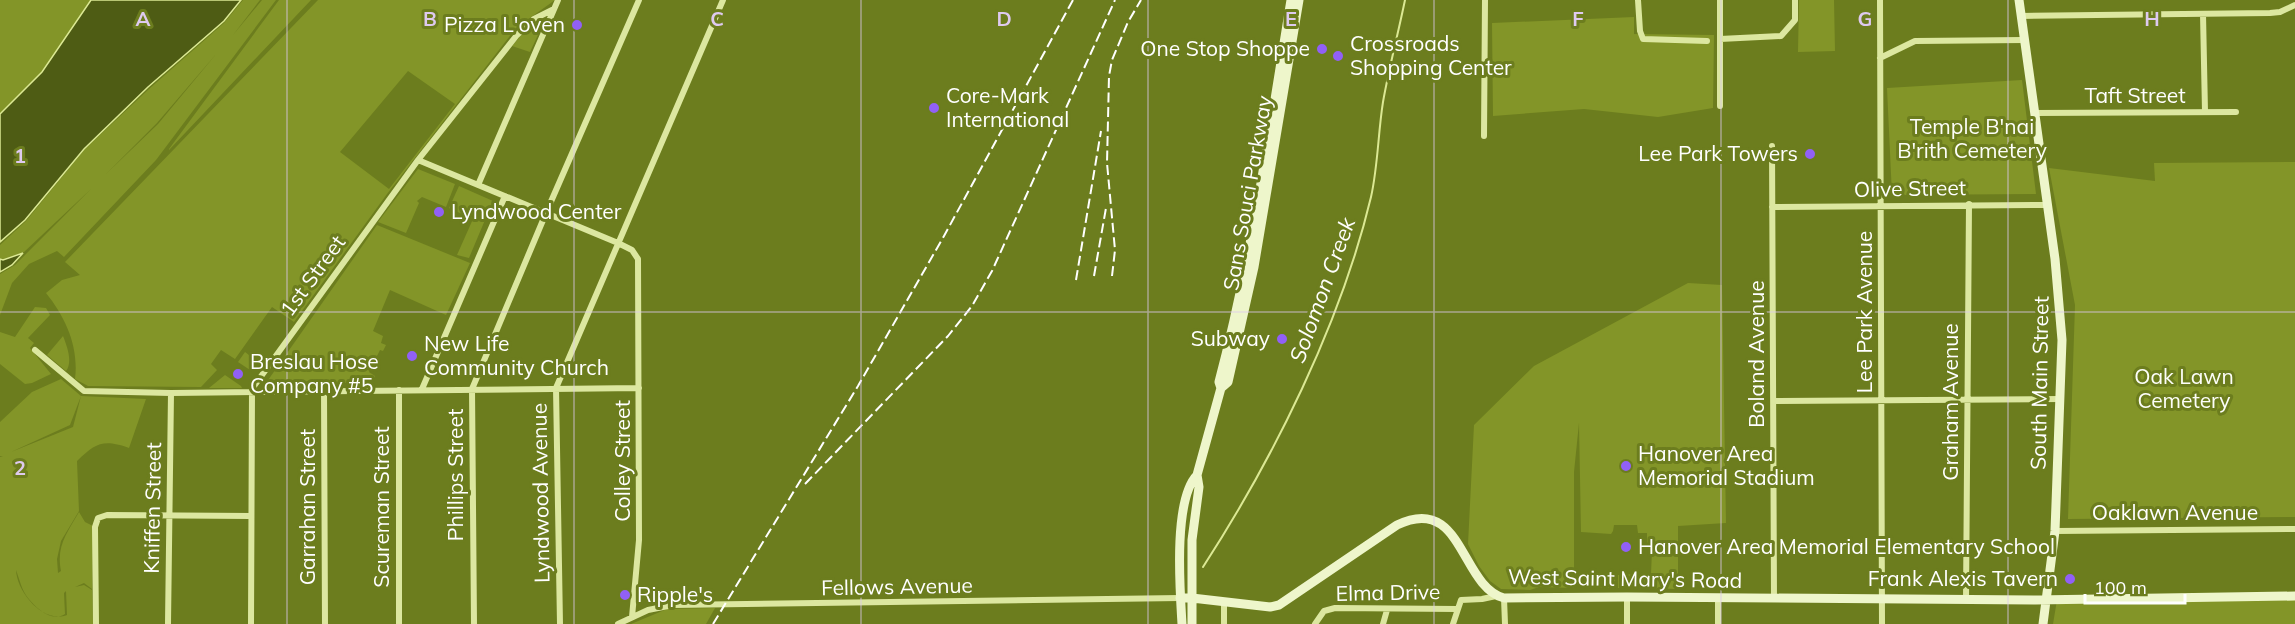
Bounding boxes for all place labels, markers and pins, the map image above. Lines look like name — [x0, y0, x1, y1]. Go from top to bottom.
place label: Pizza L'oven — [444, 11, 565, 37]
marker: Pizza L'oven — [570, 18, 584, 32]
place label: Crossroads Shopping Center — [1350, 30, 1512, 80]
place label: One Stop Shoppe — [1140, 35, 1310, 61]
marker: One Stop Shoppe — [1315, 42, 1329, 56]
marker: Crossroads Shopping Center — [1331, 49, 1345, 63]
place label: Core-Mark International — [946, 82, 1069, 132]
marker: Core-Mark International — [927, 101, 941, 115]
place label: Lee Park Towers — [1638, 140, 1798, 166]
marker: Lee Park Towers — [1803, 147, 1817, 161]
place label: Lyndwood Center — [451, 198, 622, 224]
marker: Lyndwood Center — [432, 205, 446, 219]
place label: Subway — [1191, 325, 1270, 351]
place label: New Life Community Church — [424, 330, 609, 380]
marker: Subway — [1275, 332, 1289, 346]
place label: Breslau Hose Company #5 — [250, 348, 379, 398]
marker: New Life Community Church — [405, 349, 419, 363]
marker: Breslau Hose Company #5 — [231, 367, 245, 381]
place label: Hanover Area Memorial Stadium — [1638, 440, 1815, 490]
marker: Hanover Area Memorial Stadium — [1619, 459, 1633, 473]
place label: Hanover Area Memorial Elementary School — [1638, 533, 2055, 559]
marker: Hanover Area Memorial Elementary School — [1619, 540, 1633, 554]
place label: Frank Alexis Tavern — [1868, 565, 2058, 591]
marker: Frank Alexis Tavern — [2063, 572, 2077, 586]
place label: Ripple's — [637, 581, 713, 607]
marker: Ripple's — [618, 588, 632, 602]

